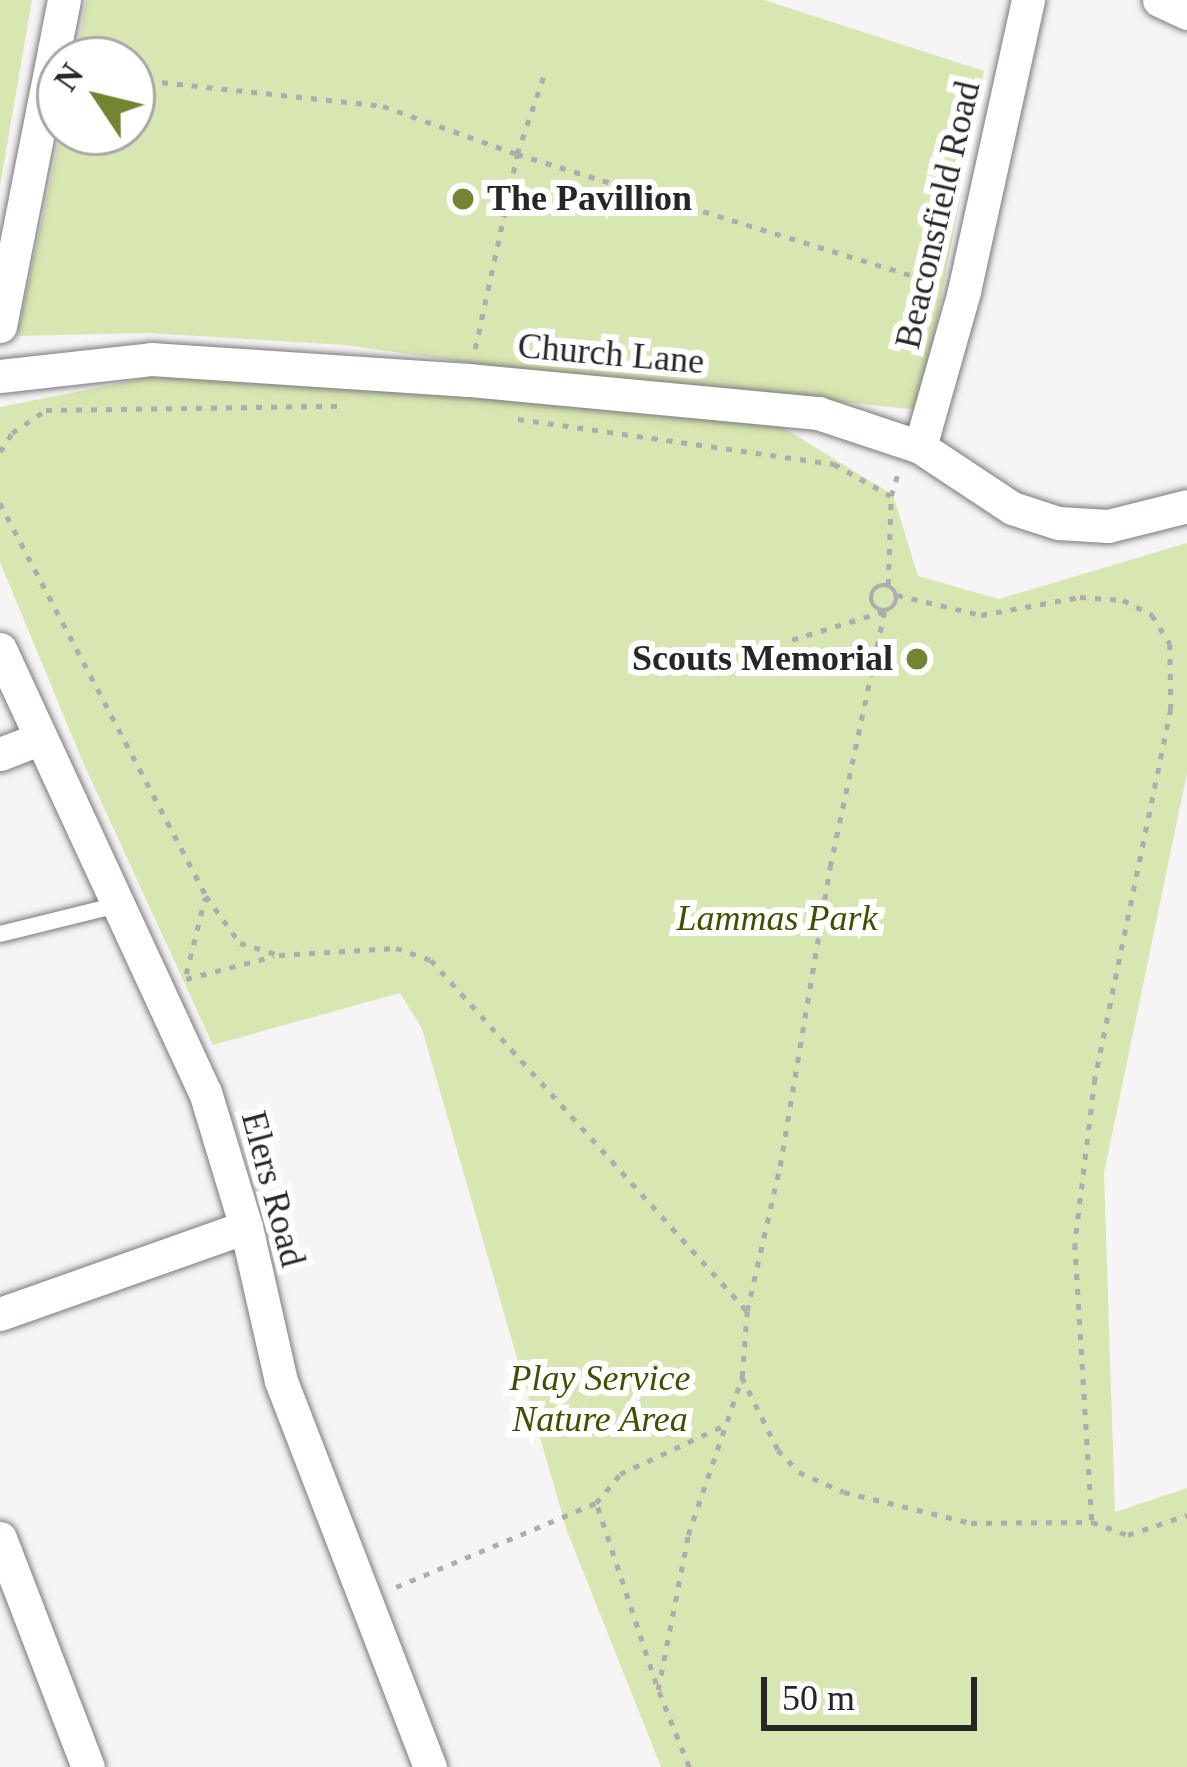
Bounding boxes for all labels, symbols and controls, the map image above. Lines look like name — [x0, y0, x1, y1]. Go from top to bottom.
north arrow — [36, 36, 156, 156]
text: N — [47, 57, 91, 97]
street label: Beaconsfield Road — [886, 77, 990, 353]
place label: The Pavillion — [487, 177, 692, 221]
marker: The Pavillion — [450, 186, 476, 212]
street label: Church Lane — [516, 324, 706, 384]
place label: Scouts Memorial — [632, 637, 893, 681]
marker: Scouts Memorial — [904, 646, 930, 672]
park label: Lammas Park — [676, 897, 878, 941]
street label: Elers Road — [232, 1107, 314, 1271]
park label: Play Service Nature Area — [510, 1356, 690, 1441]
scale bar — [767, 1653, 983, 1727]
text: 50 m — [782, 1678, 855, 1718]

